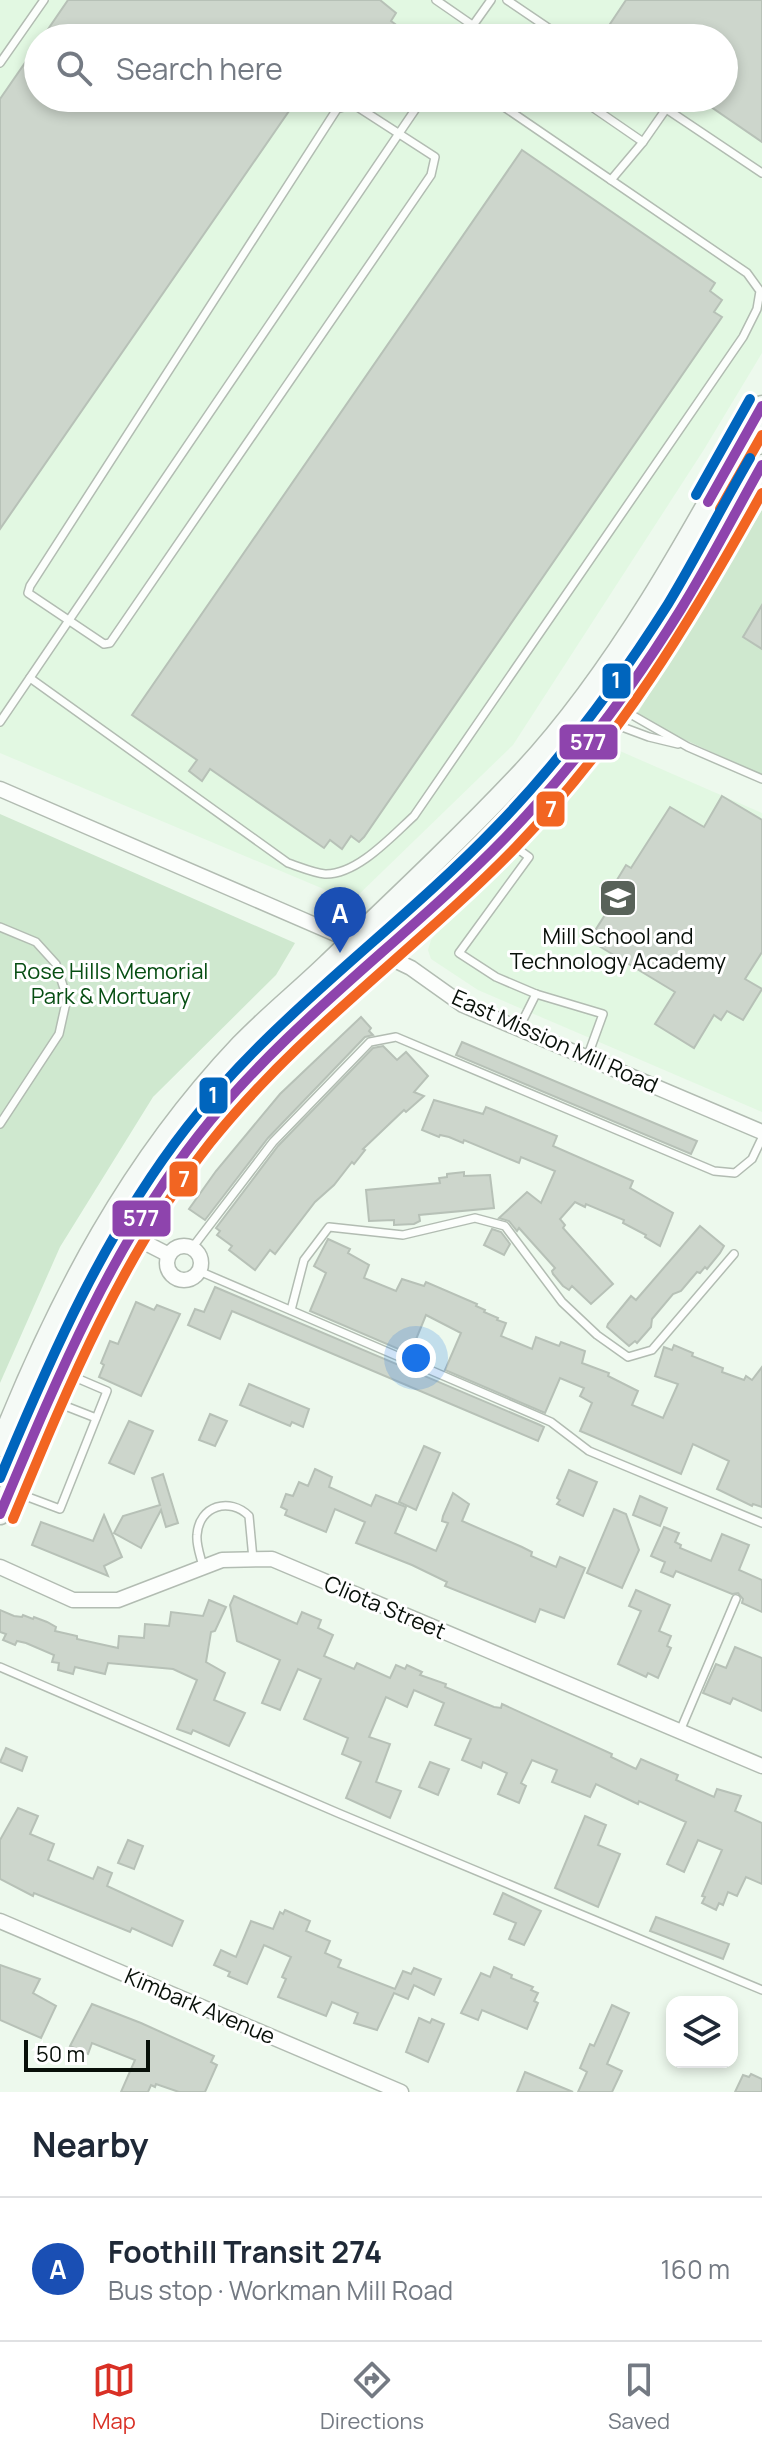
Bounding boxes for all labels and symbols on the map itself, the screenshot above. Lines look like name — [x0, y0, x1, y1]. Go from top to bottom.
line badge: 1 — [601, 662, 632, 700]
text: 1 — [611, 665, 621, 695]
line badge: 577 — [558, 723, 619, 761]
text: 577 — [570, 727, 606, 757]
line badge: 7 — [535, 790, 566, 828]
text: 7 — [545, 794, 557, 824]
school or university icon: Mill School and Technology Academy — [597, 877, 639, 919]
pin: A — [314, 887, 366, 953]
place label: Mill School and Technology Academy — [510, 921, 727, 976]
park label: Rose Hills Memorial Park & Mortuary — [13, 956, 209, 1011]
street label: East Mission Mill Road — [447, 982, 663, 1100]
line badge: 1 — [198, 1076, 229, 1115]
text: 1 — [208, 1080, 218, 1110]
line badge: 7 — [168, 1160, 199, 1198]
text: 7 — [178, 1164, 190, 1194]
line badge: 577 — [111, 1199, 172, 1238]
text: 577 — [123, 1203, 159, 1233]
your location — [396, 1338, 436, 1378]
street label: Cliota Street — [320, 1568, 450, 1646]
street label: Kimbark Avenue — [120, 1961, 280, 2051]
scale bar — [24, 2036, 150, 2072]

